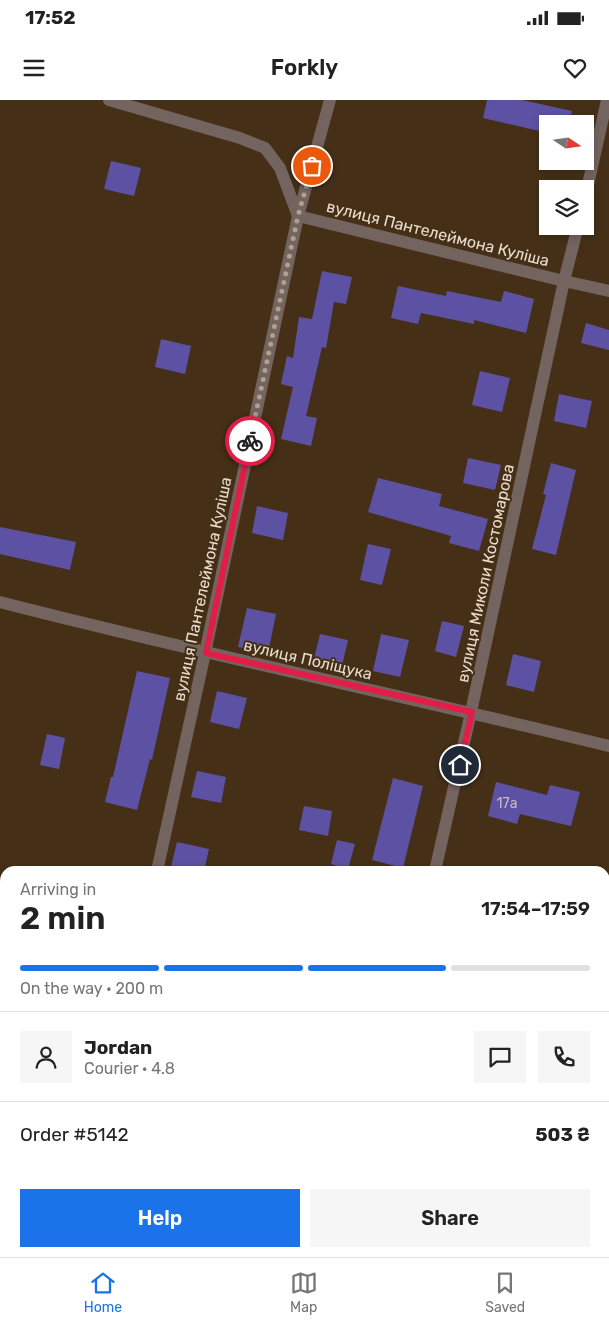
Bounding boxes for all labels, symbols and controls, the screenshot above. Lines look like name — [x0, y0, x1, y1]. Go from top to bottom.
text: 17:52 — [25, 6, 76, 29]
icon: menu — [20, 54, 48, 82]
text: Forkly — [271, 54, 338, 81]
icon: heart — [561, 54, 589, 82]
north arrow — [539, 115, 594, 170]
map controls — [539, 115, 594, 235]
pin — [291, 145, 333, 187]
icon: bag — [298, 152, 326, 180]
button: layers — [539, 180, 594, 235]
street label: вулиця Пантелеймона Куліша — [325, 197, 551, 270]
courier — [225, 416, 275, 466]
icon: bike — [236, 427, 264, 455]
street label: вулиця Миколи Костомарова — [453, 462, 518, 684]
street label: вулиця Пантелеймона Куліша — [169, 475, 236, 703]
street label: вулиця Поліщука — [242, 635, 374, 684]
pin — [439, 744, 481, 786]
icon: home — [446, 751, 474, 779]
house number: 17а — [497, 795, 517, 812]
text: Arriving in — [20, 880, 96, 899]
text: 17:54–17:59 — [481, 897, 590, 920]
text: 2 min — [20, 899, 105, 937]
text: On the way · 200 m — [20, 979, 163, 998]
button: person — [20, 1031, 72, 1083]
button: chat — [474, 1031, 526, 1083]
button: phone — [538, 1031, 590, 1083]
text: Jordan — [84, 1036, 152, 1059]
text: Courier · 4.8 — [84, 1059, 175, 1078]
text: Order #5142 — [20, 1123, 129, 1146]
text: 503 ₴ — [535, 1123, 590, 1146]
button: Help — [20, 1189, 300, 1247]
button: Share — [310, 1189, 590, 1247]
tab: Home — [84, 1269, 122, 1316]
tab: Map — [290, 1269, 318, 1316]
tab: Saved — [485, 1269, 525, 1316]

